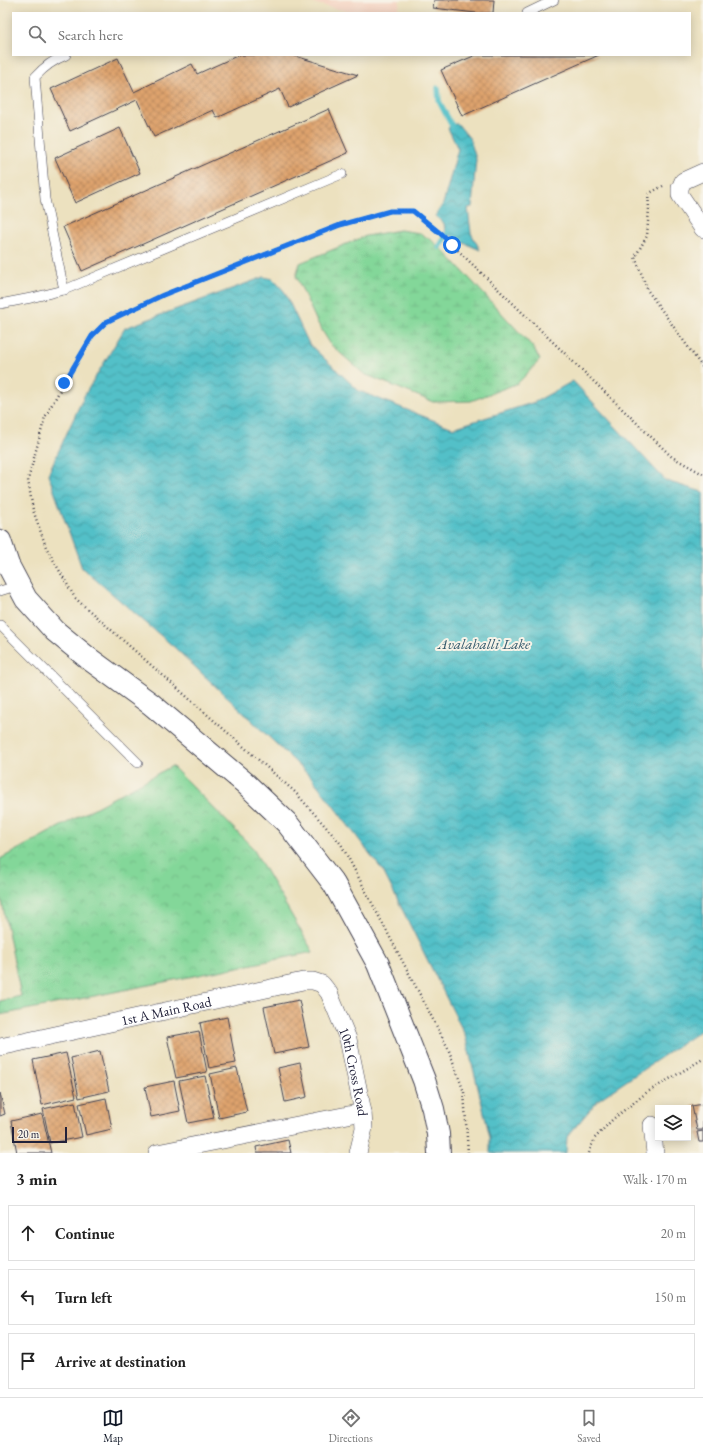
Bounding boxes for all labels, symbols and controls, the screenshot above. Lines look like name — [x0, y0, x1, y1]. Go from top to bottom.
search box — [12, 12, 691, 56]
icon: search — [26, 23, 48, 45]
text: Search here — [58, 25, 123, 44]
route start — [443, 236, 461, 254]
route end — [55, 374, 73, 392]
water label: Avalahalli Lake — [437, 634, 531, 653]
street label: 1st A Main Road — [119, 992, 214, 1029]
street label: 10th Cross Road — [335, 1024, 372, 1118]
map controls — [655, 1105, 691, 1141]
button: layers — [655, 1105, 691, 1141]
scale bar — [12, 1125, 67, 1144]
text: 20 m — [18, 1127, 39, 1141]
text: 3 min — [16, 1168, 57, 1190]
text: Walk · 170 m — [623, 1171, 687, 1188]
icon: ahead — [17, 1222, 39, 1244]
text: Continue — [55, 1224, 115, 1243]
text: 20 m — [661, 1225, 686, 1242]
icon: left — [17, 1286, 39, 1308]
text: Turn left — [55, 1288, 112, 1307]
text: 150 m — [655, 1289, 686, 1306]
icon: arrive — [17, 1350, 39, 1372]
text: Arrive at destination — [55, 1352, 186, 1371]
tab: Map — [102, 1407, 124, 1445]
tab: Directions — [329, 1407, 373, 1445]
tab: Saved — [577, 1407, 601, 1445]

